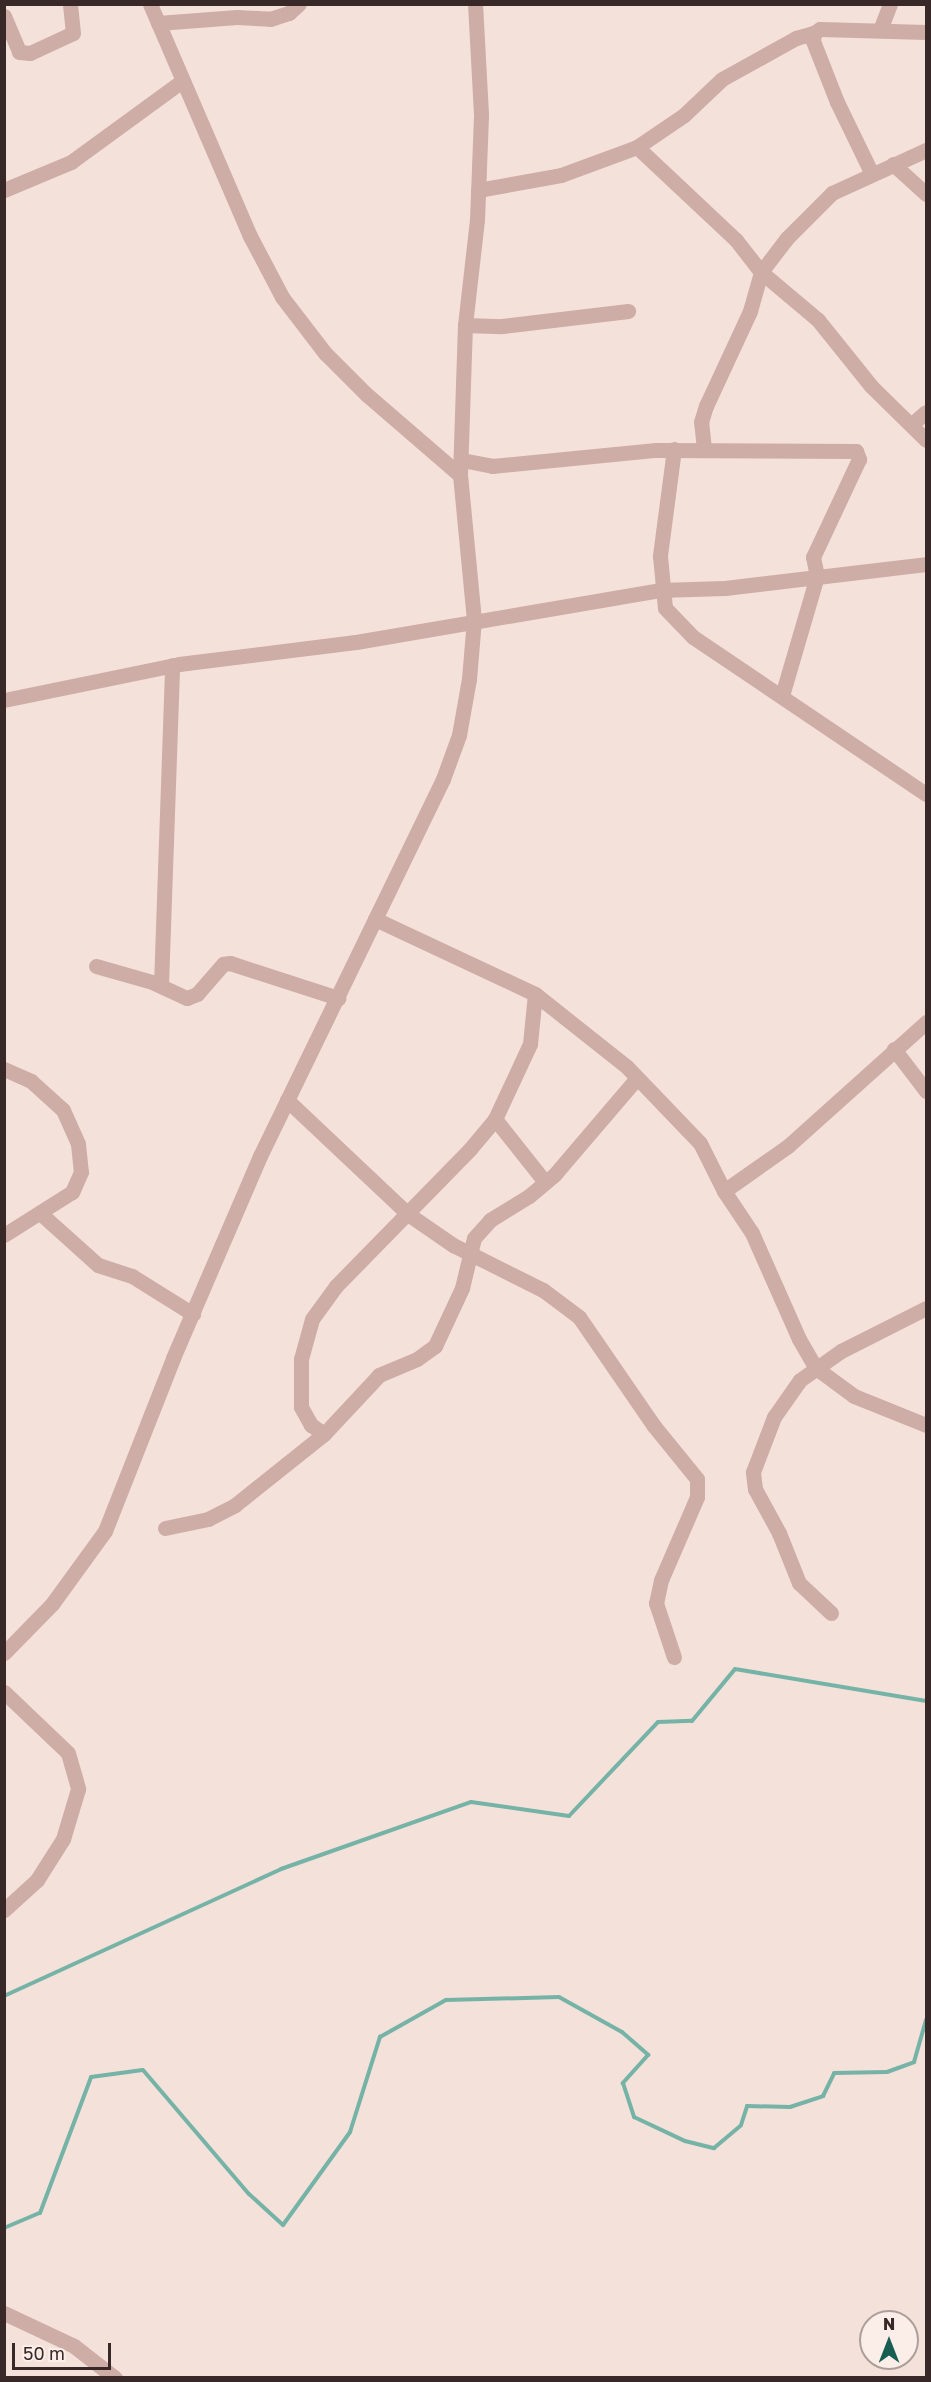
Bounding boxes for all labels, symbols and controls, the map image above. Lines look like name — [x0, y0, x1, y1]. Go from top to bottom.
north arrow — [859, 2310, 919, 2370]
text: N — [883, 2314, 895, 2334]
scale bar — [15, 2331, 114, 2369]
text: 50 m — [23, 2342, 65, 2364]

